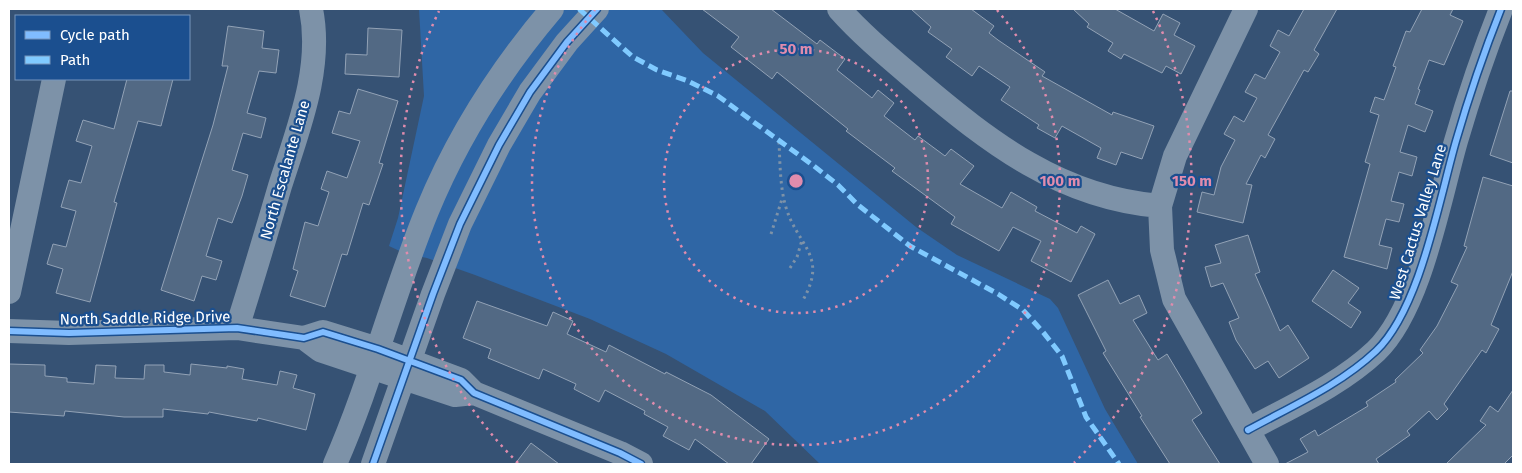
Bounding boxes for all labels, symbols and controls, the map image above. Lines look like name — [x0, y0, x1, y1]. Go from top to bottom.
legend — [15, 15, 190, 80]
text: Cycle path — [60, 26, 130, 44]
text: 50 m — [779, 40, 813, 58]
text: Path — [60, 51, 90, 69]
street label: North Escalante Lane — [256, 98, 314, 242]
street label: West Cactus Valley Lane — [1386, 142, 1450, 302]
centre of rings — [787, 172, 805, 190]
text: 100 m — [1040, 172, 1080, 190]
text: 150 m — [1172, 172, 1212, 190]
street label: North Saddle Ridge Drive — [59, 308, 231, 328]

